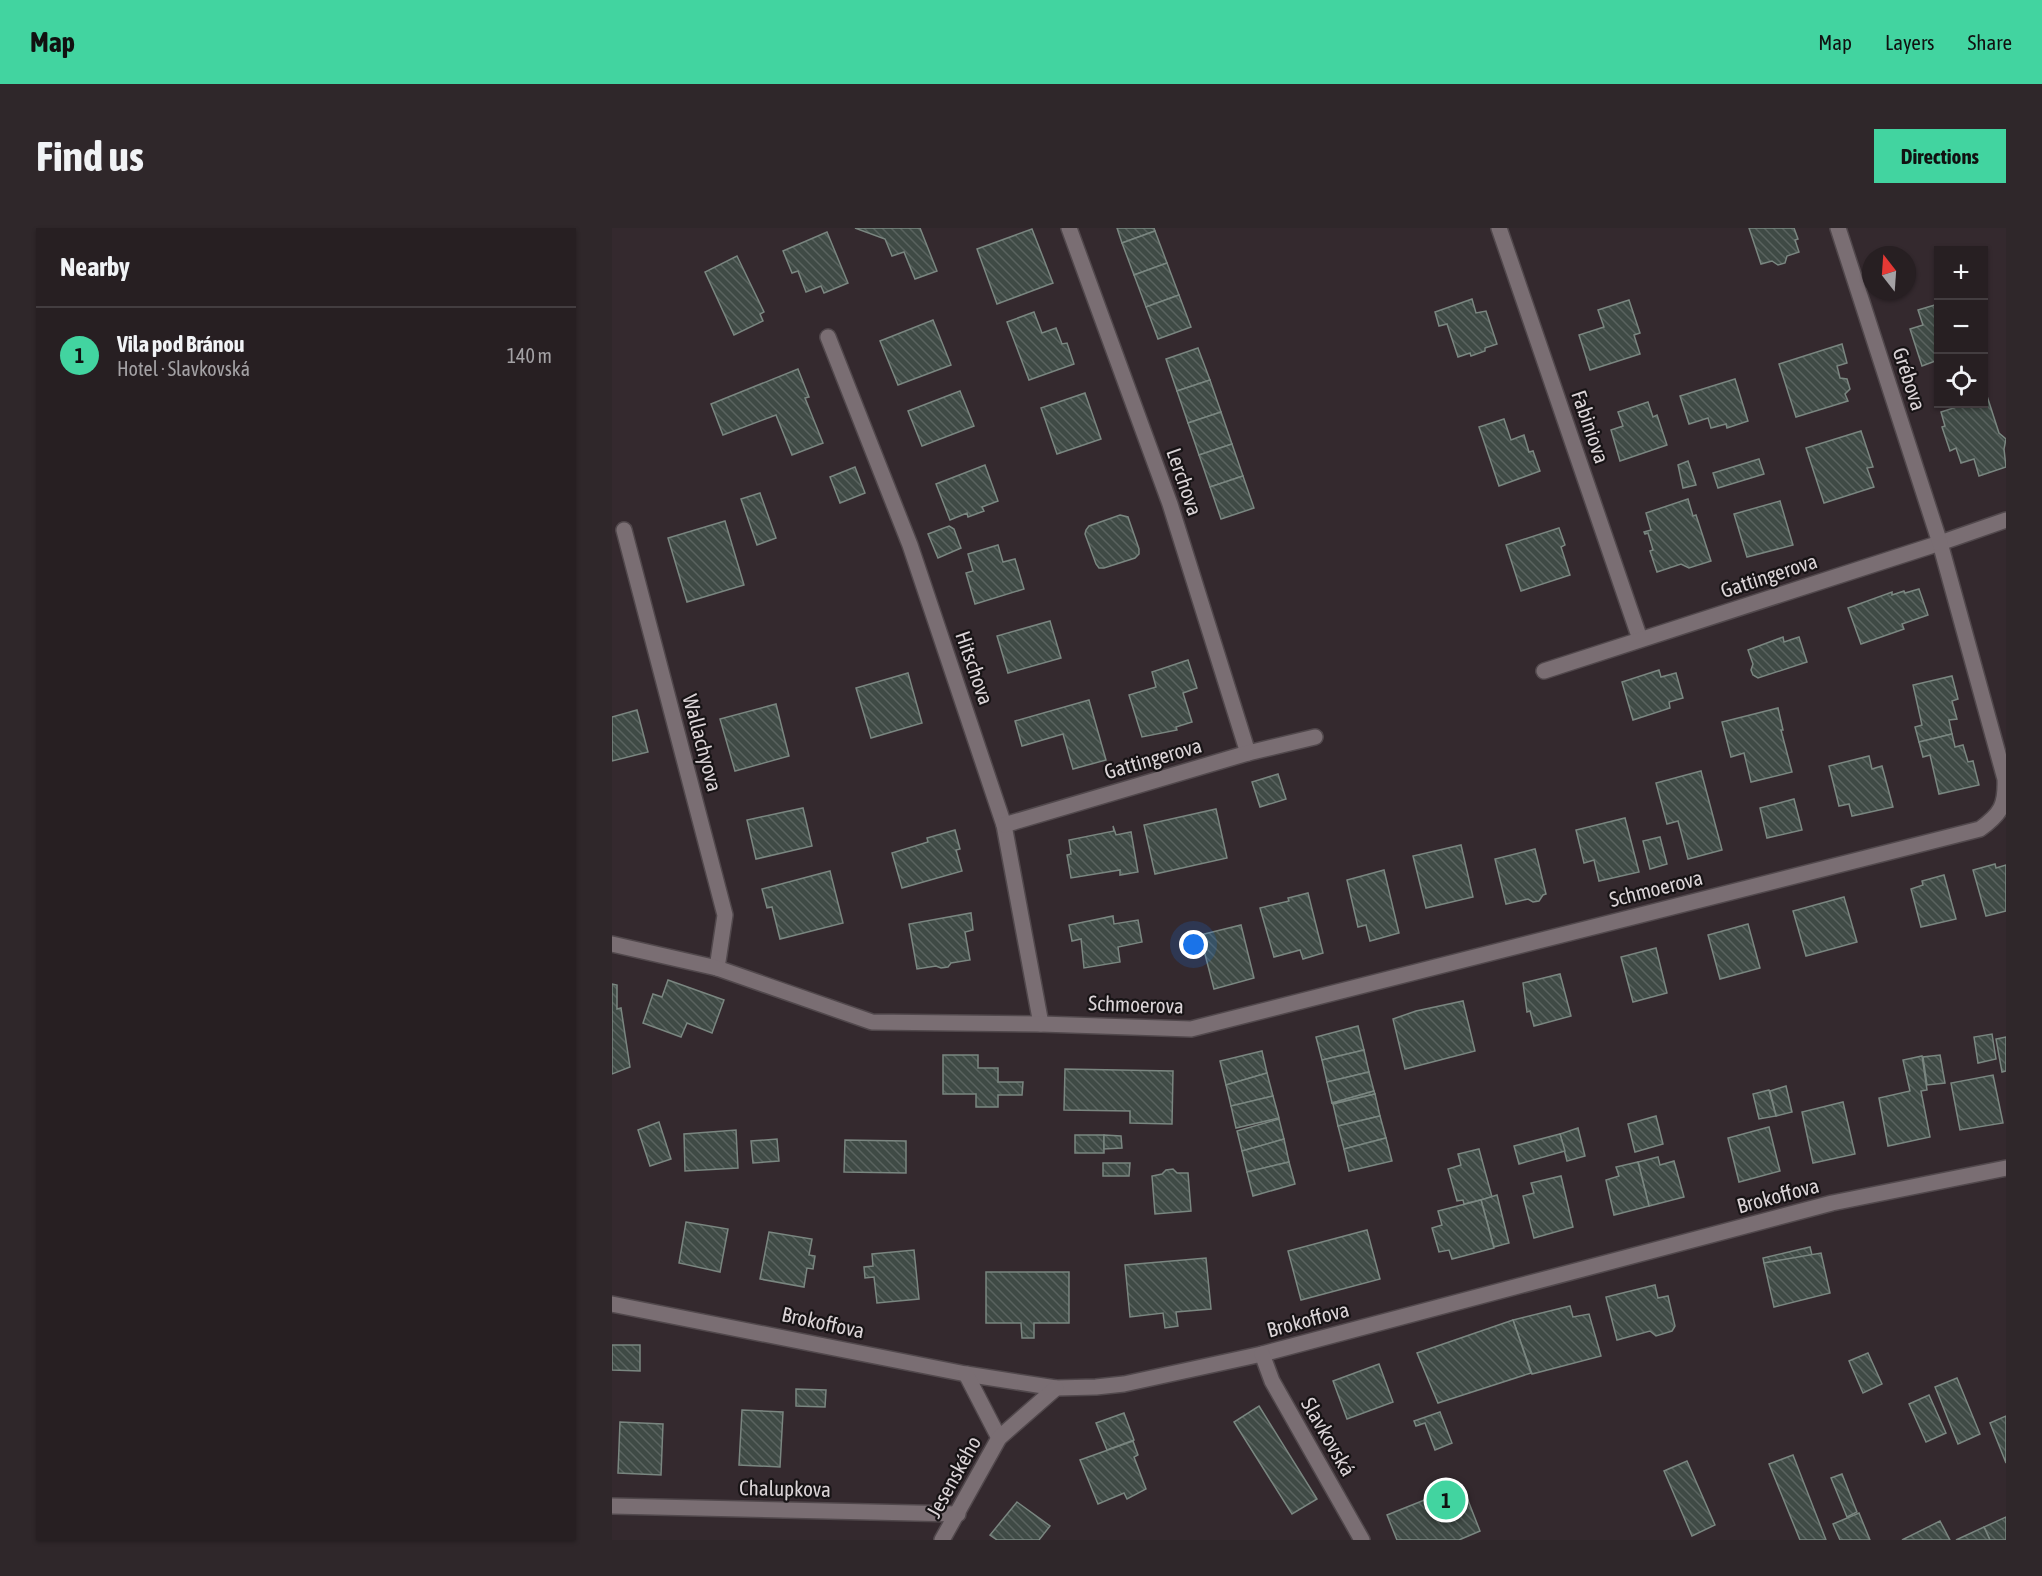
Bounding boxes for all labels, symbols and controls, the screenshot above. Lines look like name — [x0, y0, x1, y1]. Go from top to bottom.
text: Map — [30, 26, 75, 58]
text: Map — [1818, 30, 1852, 54]
text: Layers — [1885, 30, 1935, 54]
text: Share — [1968, 30, 2012, 54]
button: Directions — [1874, 129, 2006, 183]
text: Find us — [36, 132, 144, 180]
north arrow — [1862, 246, 1916, 300]
map controls — [1934, 246, 1988, 408]
button: + — [1934, 246, 1988, 300]
text: Nearby — [60, 252, 130, 282]
button: − — [1934, 300, 1988, 354]
text: Vila pod Bránou — [117, 331, 244, 357]
text: 1 — [75, 344, 84, 367]
text: 140 m — [507, 344, 552, 367]
street label: Grébova — [1889, 344, 1931, 413]
button: locate — [1934, 354, 1988, 408]
text: Hotel · Slavkovská — [117, 357, 250, 380]
street label: Fabiniova — [1567, 387, 1615, 466]
street label: Lerchova — [1162, 445, 1208, 519]
street label: Gattingerova — [1717, 548, 1820, 602]
street label: Hitschova — [951, 628, 999, 708]
street label: Wallachyova — [678, 692, 727, 794]
street label: Gattingerova — [1101, 733, 1204, 783]
street label: Schmoerova — [1607, 865, 1705, 911]
your location — [1179, 930, 1208, 959]
street label: Schmoerova — [1088, 990, 1184, 1018]
street label: Brokoffova — [1734, 1173, 1821, 1217]
street label: Brokoffova — [1264, 1297, 1351, 1341]
street label: Brokoffova — [780, 1302, 867, 1342]
street label: Slavkovská — [1297, 1393, 1361, 1480]
street label: Jesenského — [921, 1432, 985, 1521]
street label: Chalupkova — [739, 1475, 831, 1501]
pin: 1 — [1426, 1478, 1466, 1522]

